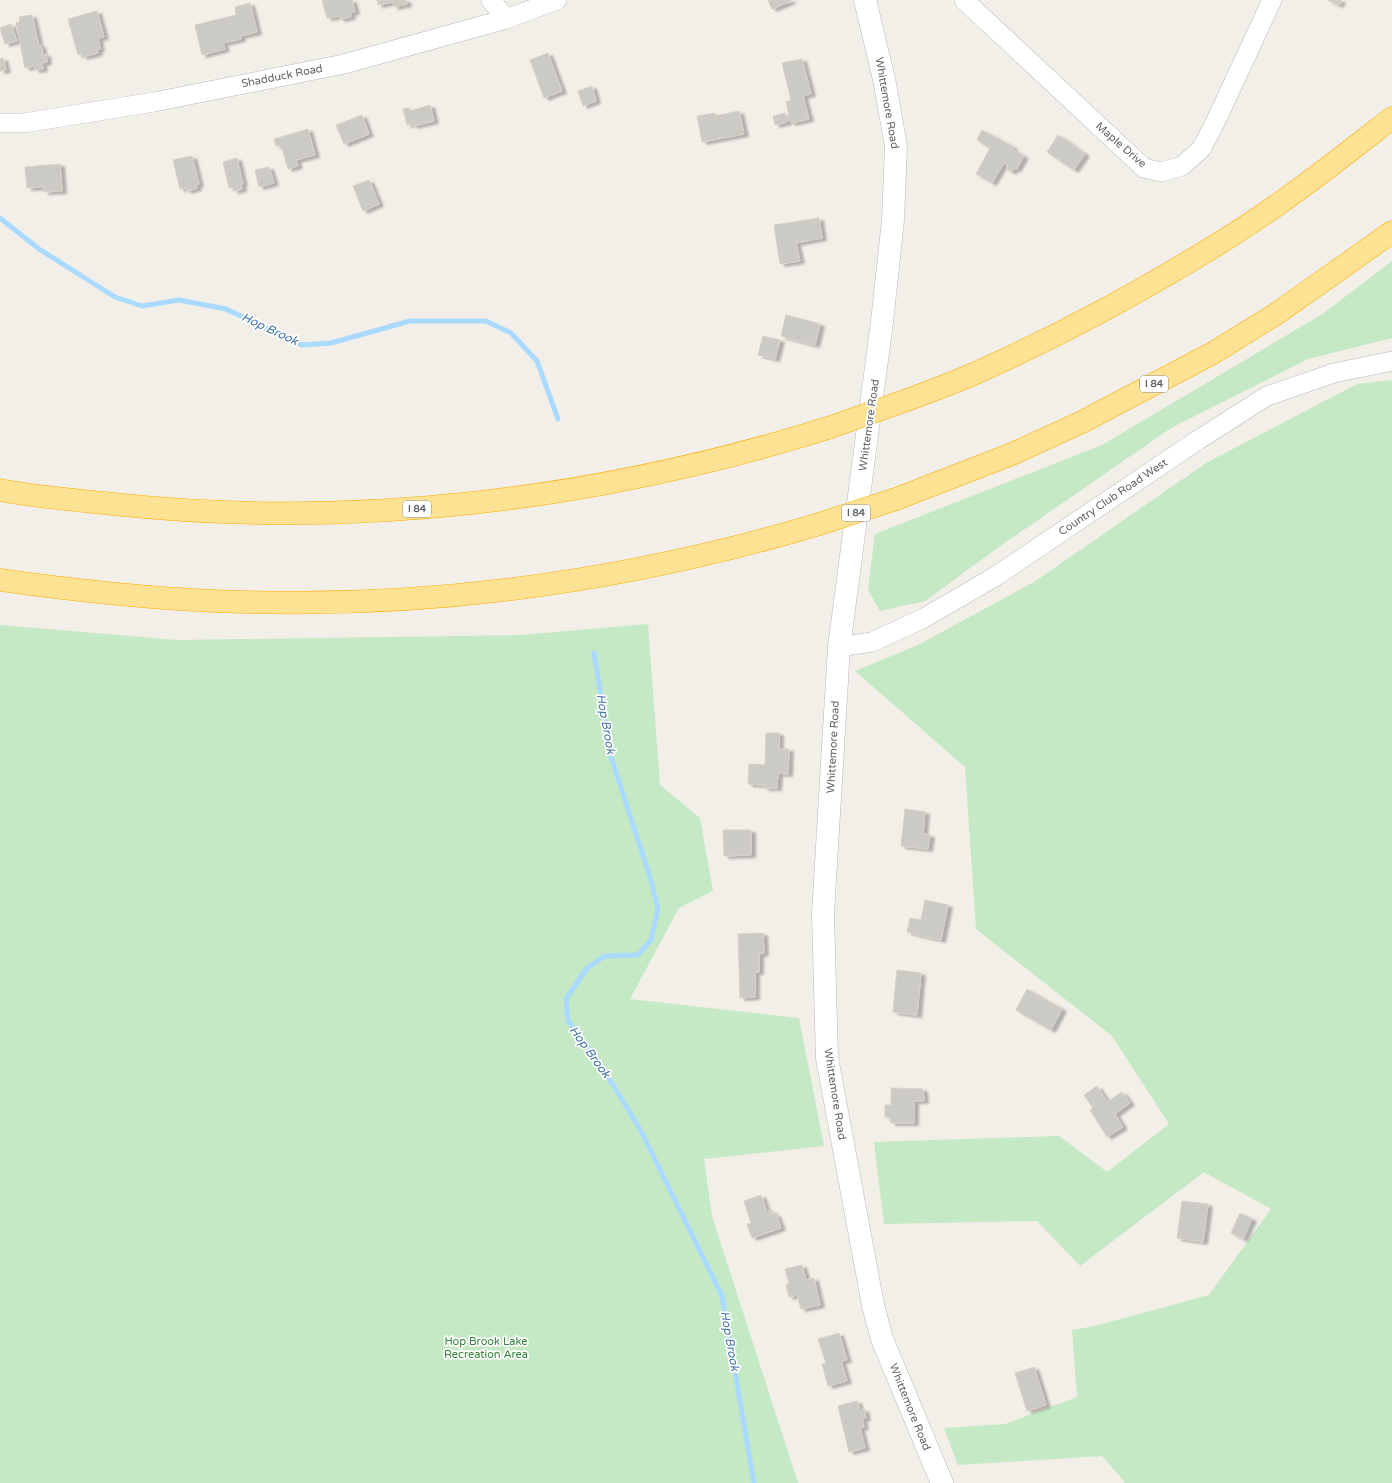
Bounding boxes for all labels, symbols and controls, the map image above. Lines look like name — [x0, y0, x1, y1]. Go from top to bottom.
street label: Whittemore Road — [873, 56, 901, 150]
street label: Shadduck Road — [240, 62, 324, 90]
street label: Maple Drive — [1093, 120, 1149, 170]
water label: Hop Brook — [240, 310, 302, 349]
road number: I 84 — [1140, 376, 1168, 392]
street label: Whittemore Road — [856, 378, 882, 472]
street label: Country Club Road West — [1056, 456, 1170, 538]
road number: I 84 — [403, 501, 431, 517]
road number: I 84 — [842, 505, 870, 521]
water label: Hop Brook — [594, 693, 618, 757]
street label: Whittemore Road — [824, 700, 842, 794]
water label: Hop Brook — [567, 1023, 614, 1082]
street label: Whittemore Road — [821, 1047, 849, 1141]
water label: Hop Brook — [718, 1310, 742, 1374]
park label: Hop Brook Lake Recreation Area — [444, 1335, 528, 1361]
street label: Whittemore Road — [887, 1362, 933, 1452]

